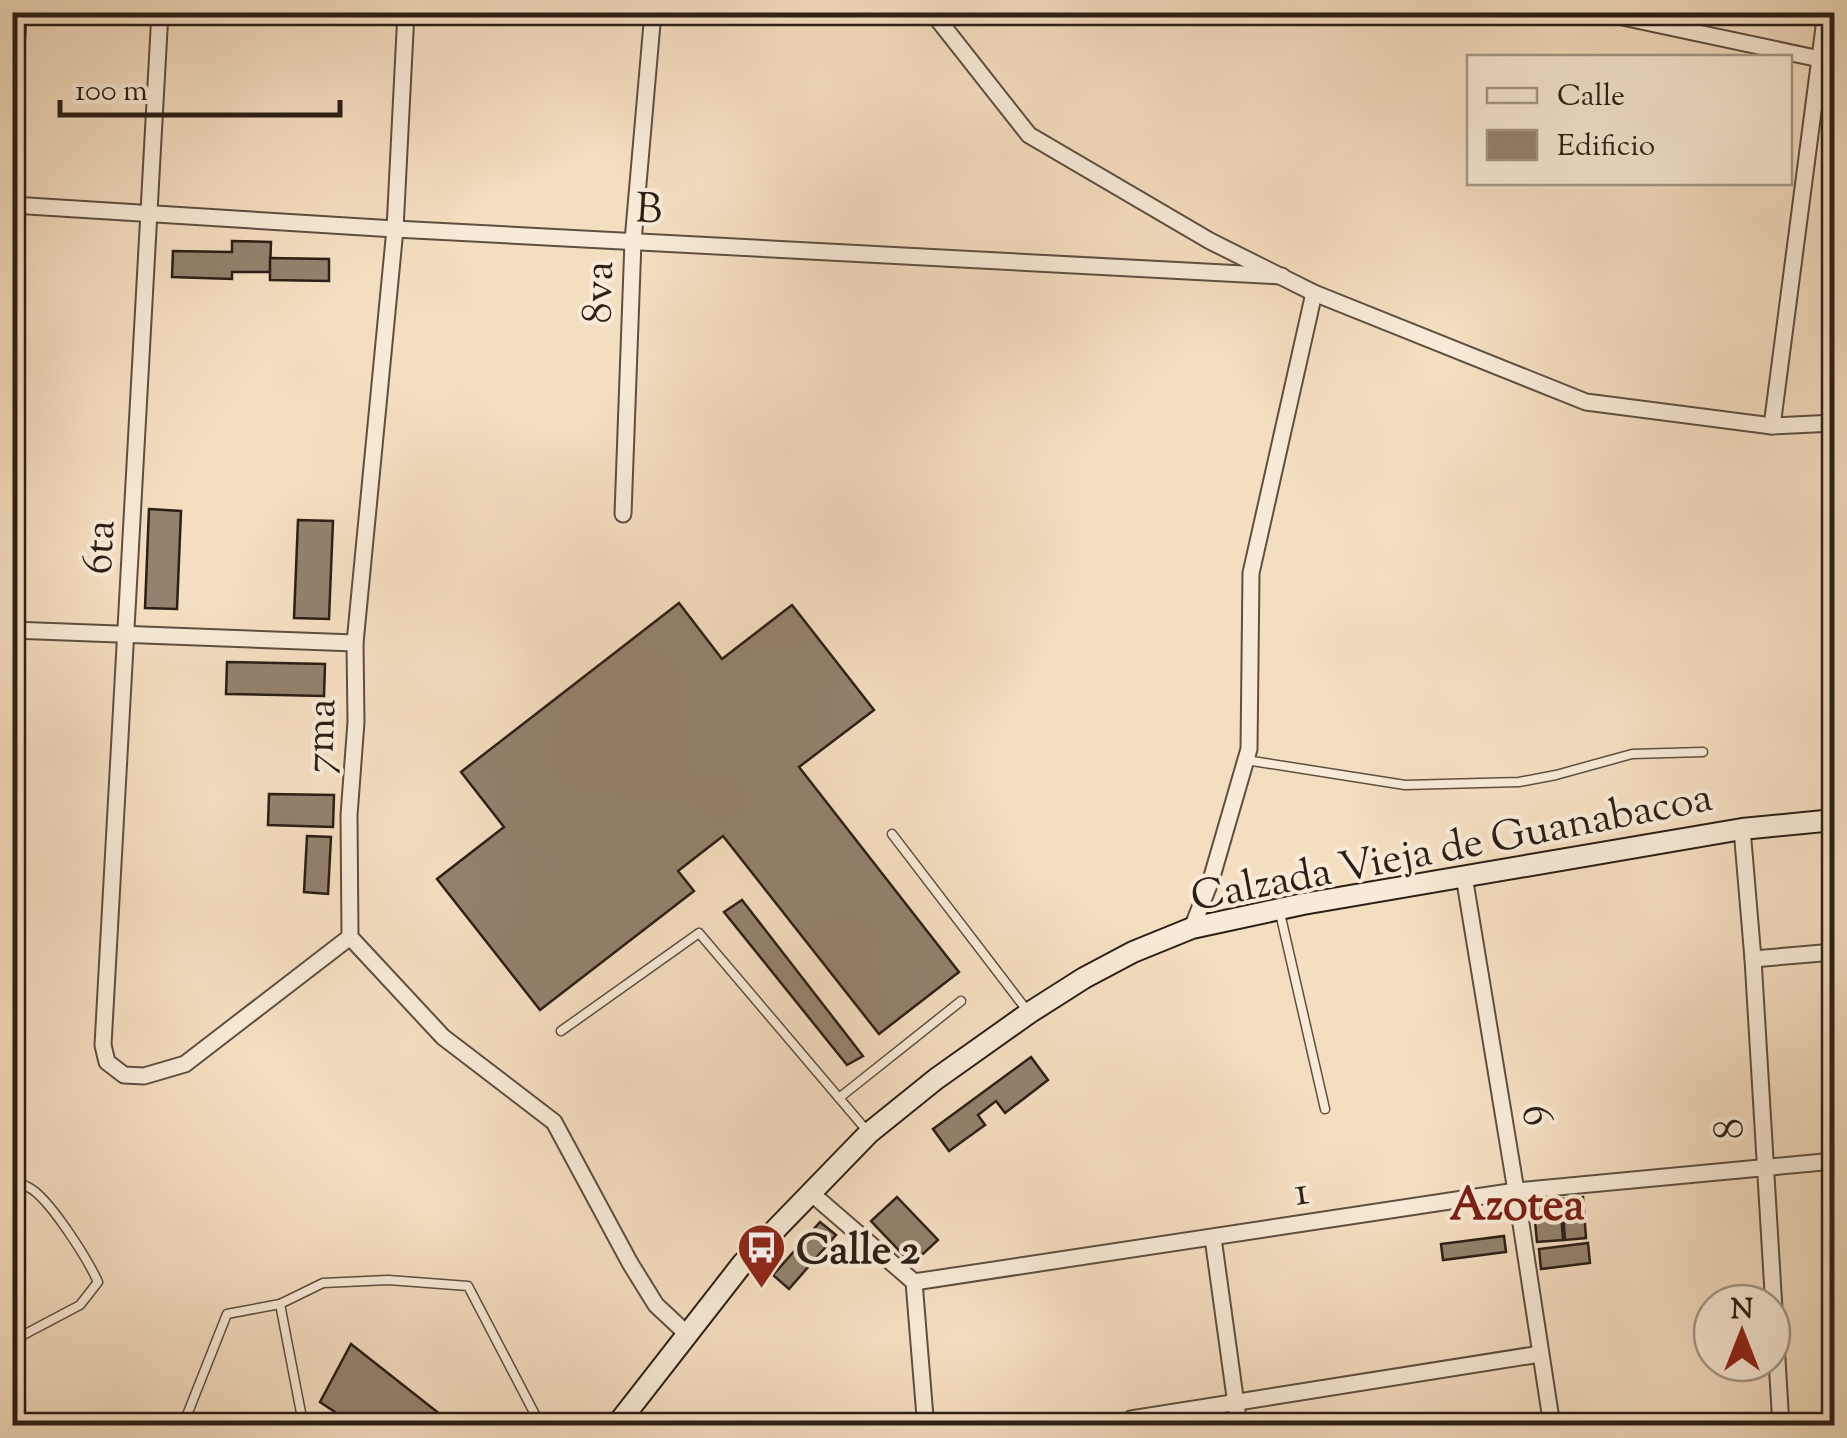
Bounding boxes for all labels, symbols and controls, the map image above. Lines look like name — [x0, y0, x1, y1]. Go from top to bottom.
scale bar — [60, 55, 340, 117]
legend — [1467, 55, 1792, 185]
text: 100 m — [75, 71, 148, 114]
text: Calle — [1557, 76, 1625, 119]
text: Edificio — [1557, 126, 1655, 169]
street label: B — [634, 181, 664, 243]
street label: 8va — [570, 260, 632, 324]
street label: 6ta — [71, 519, 133, 576]
street label: 7ma — [292, 698, 354, 775]
street label: Calzada Vieja de Guanabacoa — [1186, 770, 1718, 930]
street label: 6 — [1503, 1101, 1565, 1131]
street label: 8 — [1701, 1117, 1763, 1141]
street label: 1 — [1290, 1163, 1314, 1225]
district label: Azotea — [1449, 1176, 1585, 1241]
bus stop icon: Calle 2 — [735, 1222, 787, 1290]
place label: Calle 2 — [796, 1223, 920, 1283]
north arrow — [1692, 1283, 1792, 1383]
text: N — [1731, 1291, 1753, 1331]

